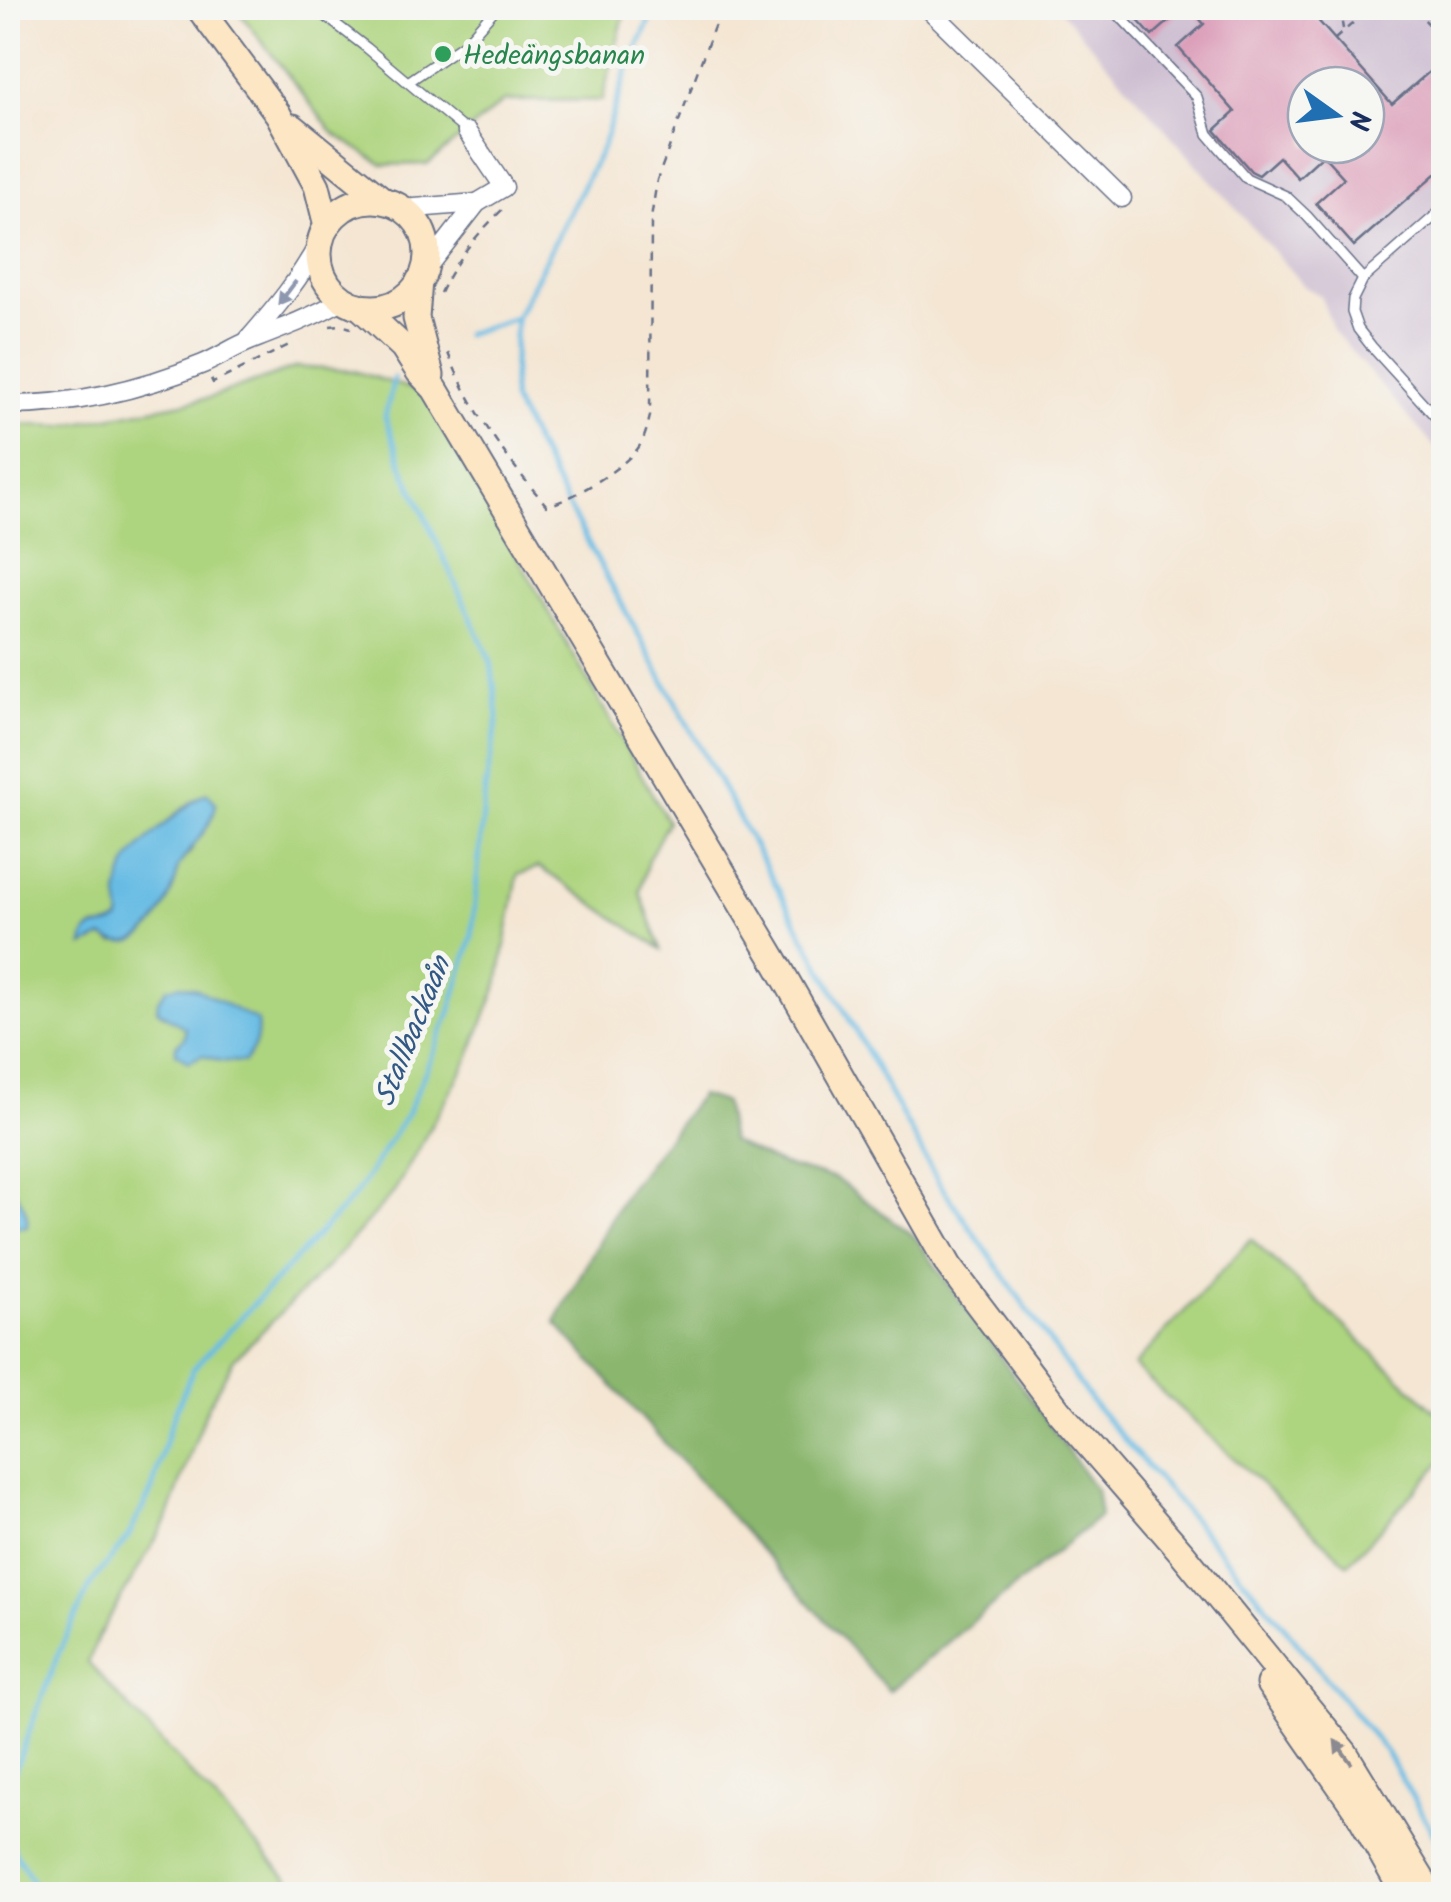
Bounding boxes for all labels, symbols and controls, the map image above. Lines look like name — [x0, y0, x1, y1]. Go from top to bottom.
place label: Hedeängsbanan — [463, 34, 645, 79]
marker: Hedeängsbanan — [432, 43, 454, 65]
north arrow — [1286, 65, 1386, 165]
text: N — [1334, 106, 1382, 135]
one-way arrow — [277, 280, 297, 306]
water label: Stallbackaån — [362, 948, 466, 1114]
one-way arrow — [1334, 1739, 1353, 1765]

